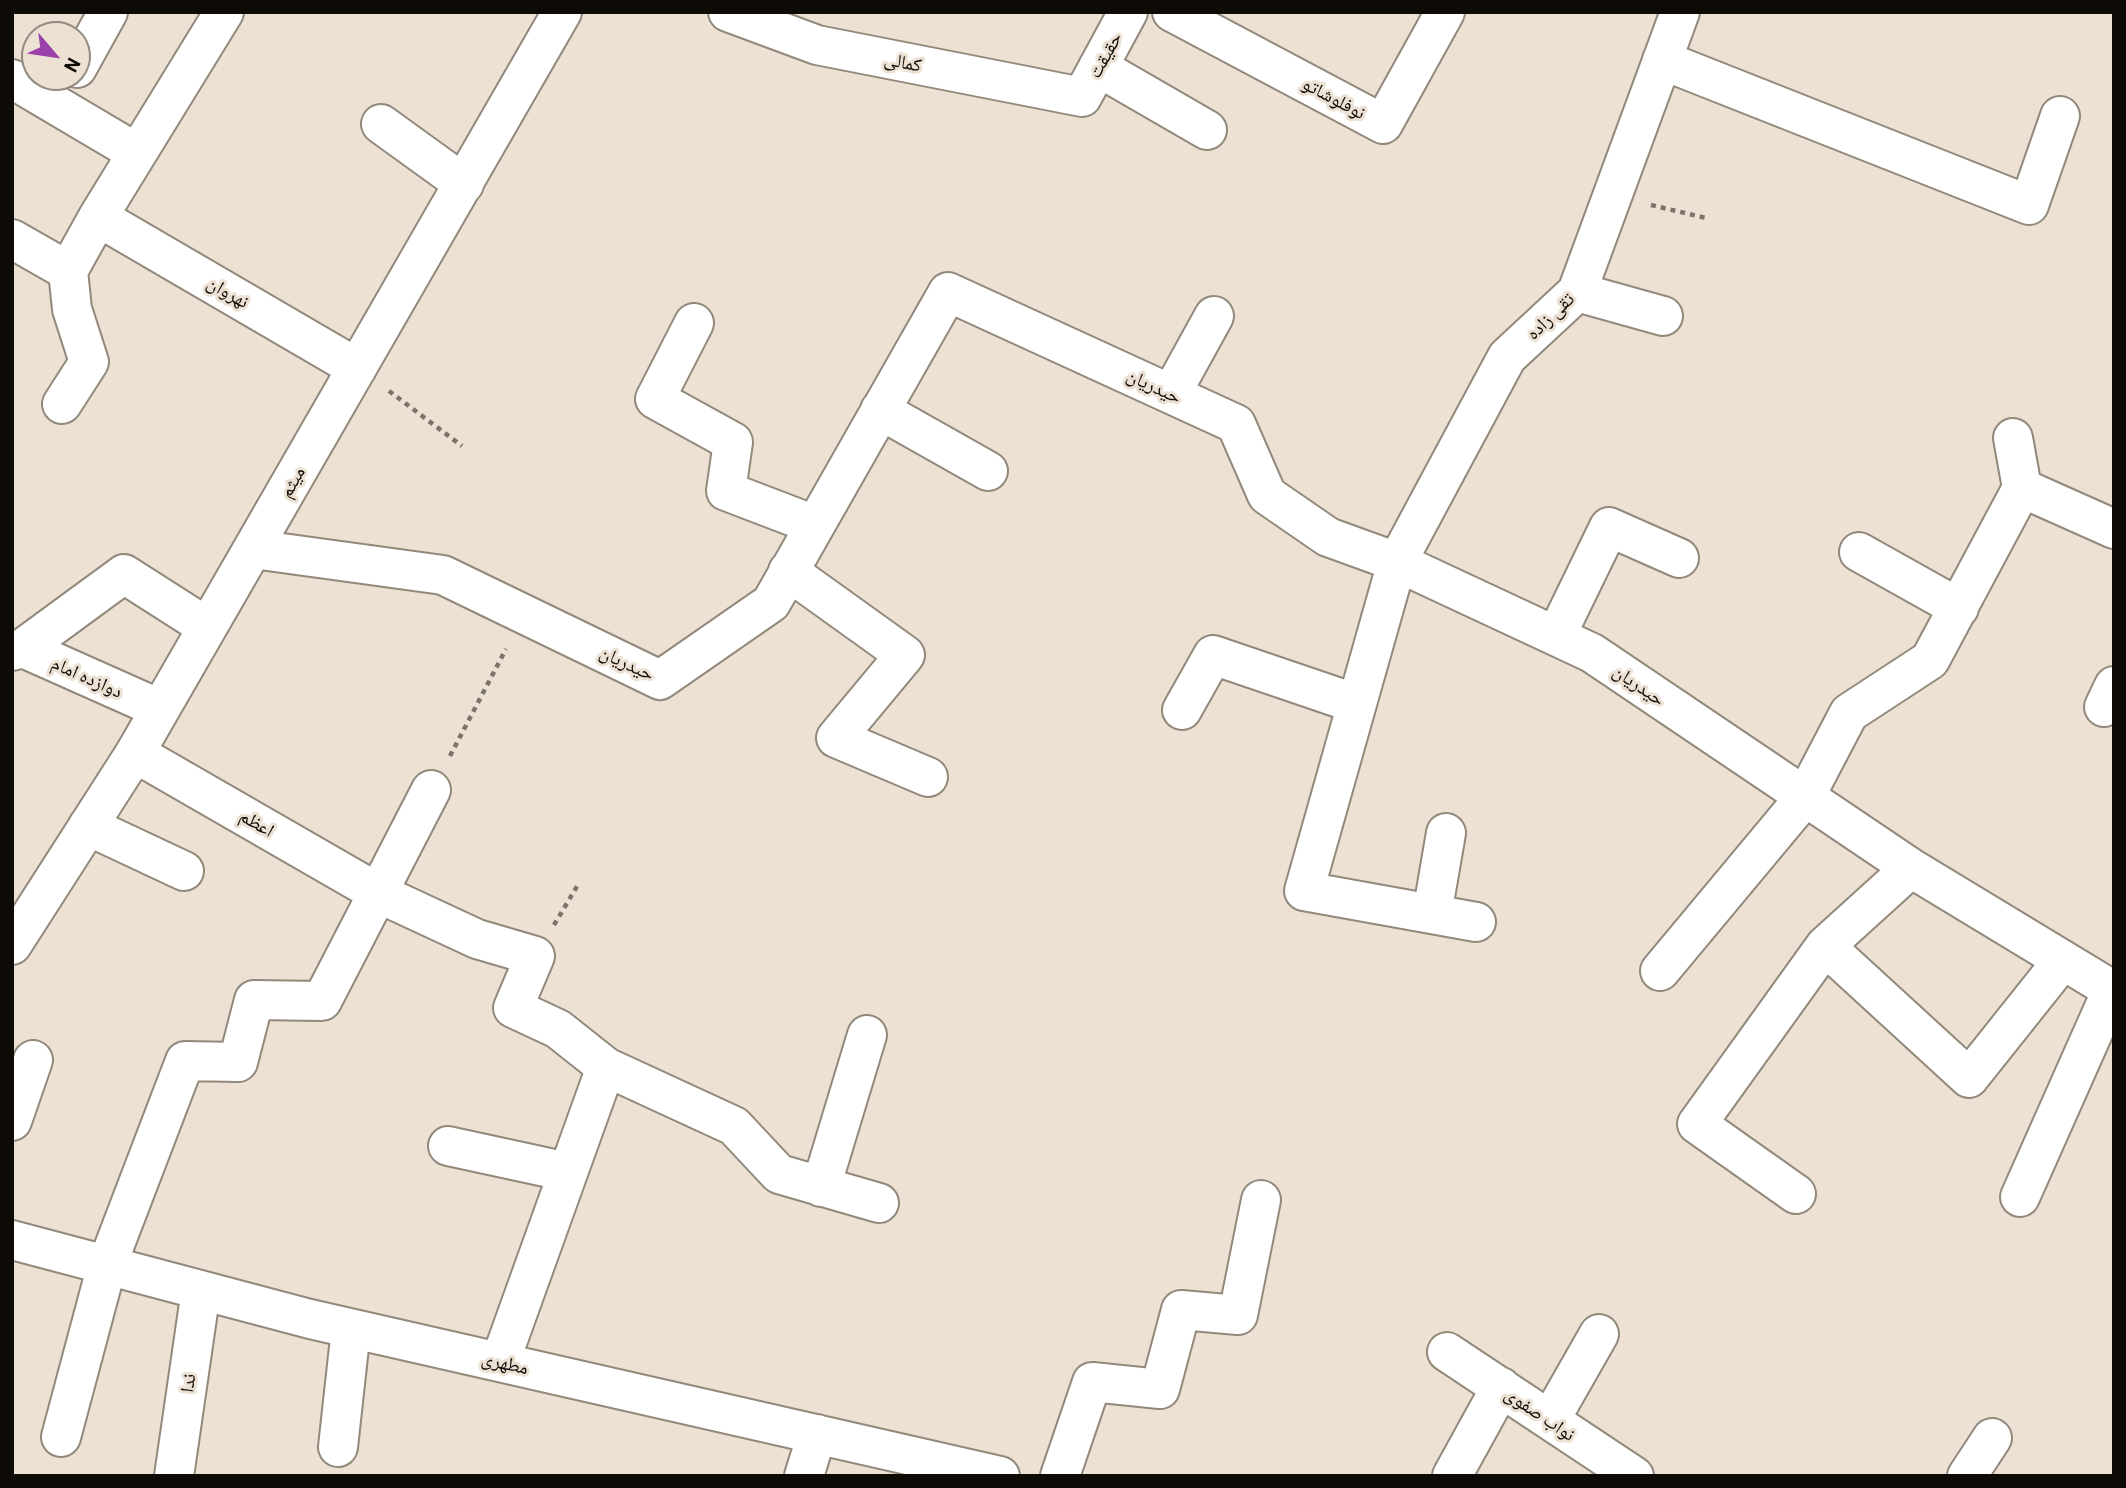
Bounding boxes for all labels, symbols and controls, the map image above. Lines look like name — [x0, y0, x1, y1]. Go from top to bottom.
north arrow — [21, 21, 91, 91]
street label: حقیقت — [1083, 28, 1127, 82]
street label: کمالی — [882, 47, 924, 77]
text: N — [60, 54, 86, 77]
street label: نوفلوشاتو — [1298, 72, 1370, 124]
street label: نهروان — [203, 271, 253, 313]
street label: تقی زاده — [1521, 288, 1579, 344]
street label: حیدریان — [1123, 363, 1185, 409]
street label: میثم — [274, 462, 310, 502]
street label: حیدریان — [596, 640, 658, 686]
street label: دوازده امام — [48, 651, 126, 703]
street label: حیدریان — [1609, 659, 1669, 711]
street label: اعظم — [236, 804, 278, 842]
street label: مطهری — [479, 1347, 531, 1379]
street label: ندا — [175, 1372, 201, 1394]
street label: نواب صفوی — [1500, 1382, 1580, 1446]

